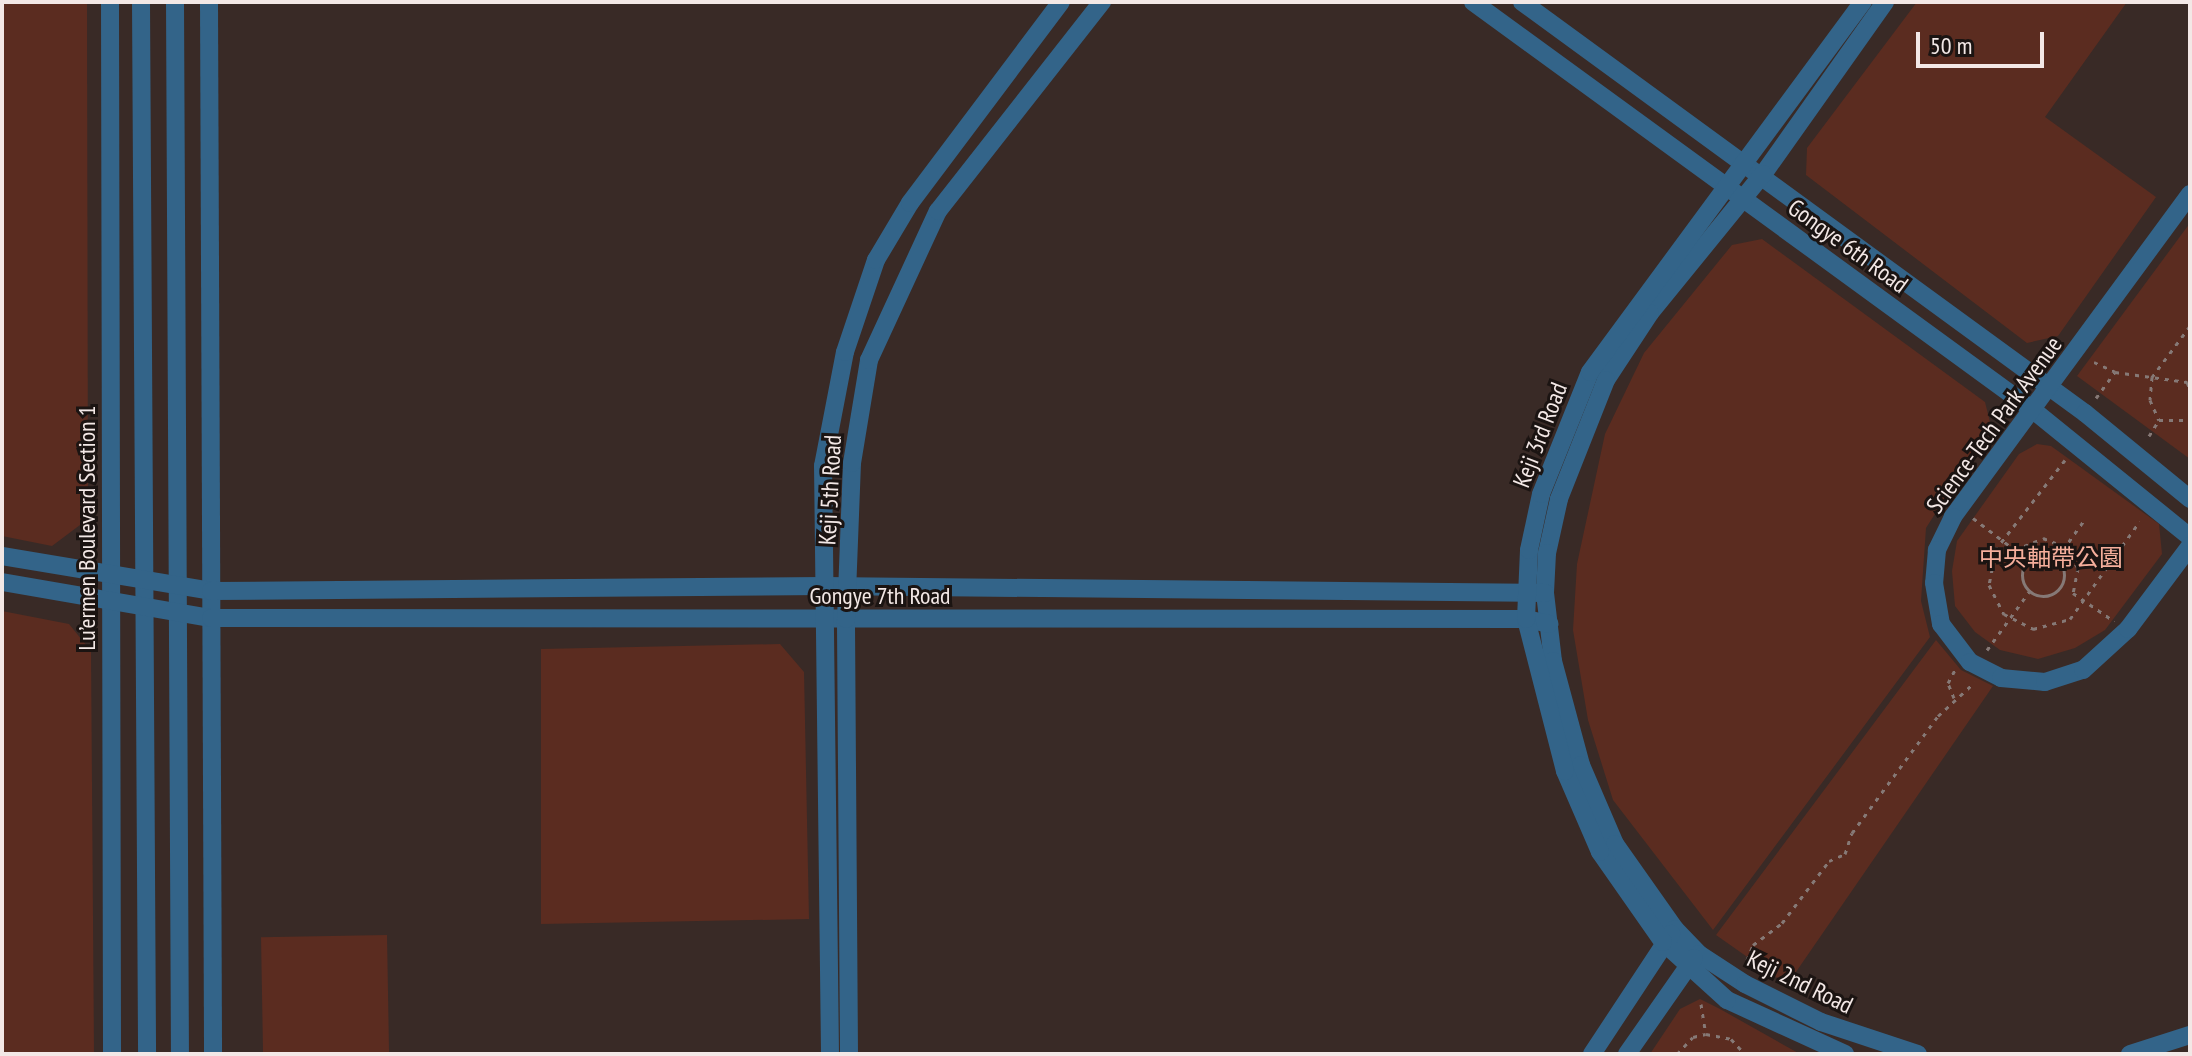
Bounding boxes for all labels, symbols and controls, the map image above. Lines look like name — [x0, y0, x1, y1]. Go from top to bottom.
scale bar — [1920, 16, 2048, 66]
text: 50 m — [1930, 30, 1972, 61]
street label: Gongye 6th Road — [1782, 193, 1914, 299]
street label: Science-Tech Park Avenue — [1920, 331, 2068, 519]
street label: Keji 3rd Road — [1507, 378, 1573, 492]
street label: Lu’ermen Boulevard Section 1 — [73, 406, 101, 650]
street label: Keji 5th Road — [813, 434, 847, 546]
park label: 中央軸帶公園 — [1979, 544, 2123, 572]
street label: Gongye 7th Road — [810, 582, 950, 610]
street label: Keji 2nd Road — [1742, 944, 1858, 1020]

